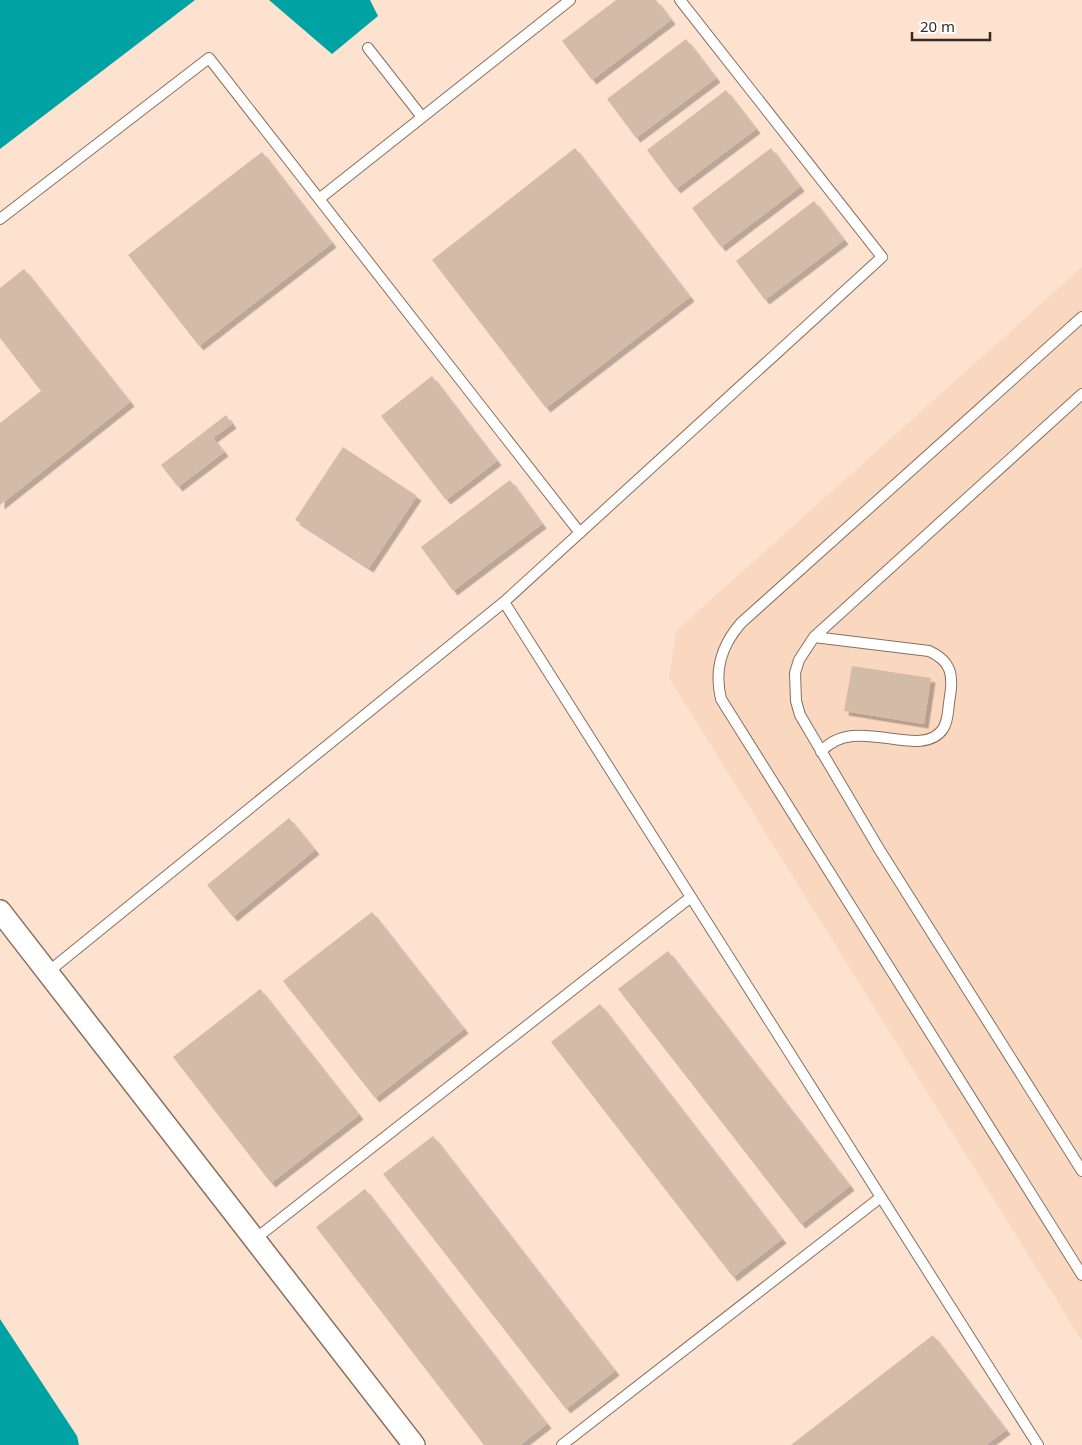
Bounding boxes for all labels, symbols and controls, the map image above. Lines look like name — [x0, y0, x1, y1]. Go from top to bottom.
scale bar — [912, 10, 990, 42]
text: 20 m — [920, 16, 955, 36]

